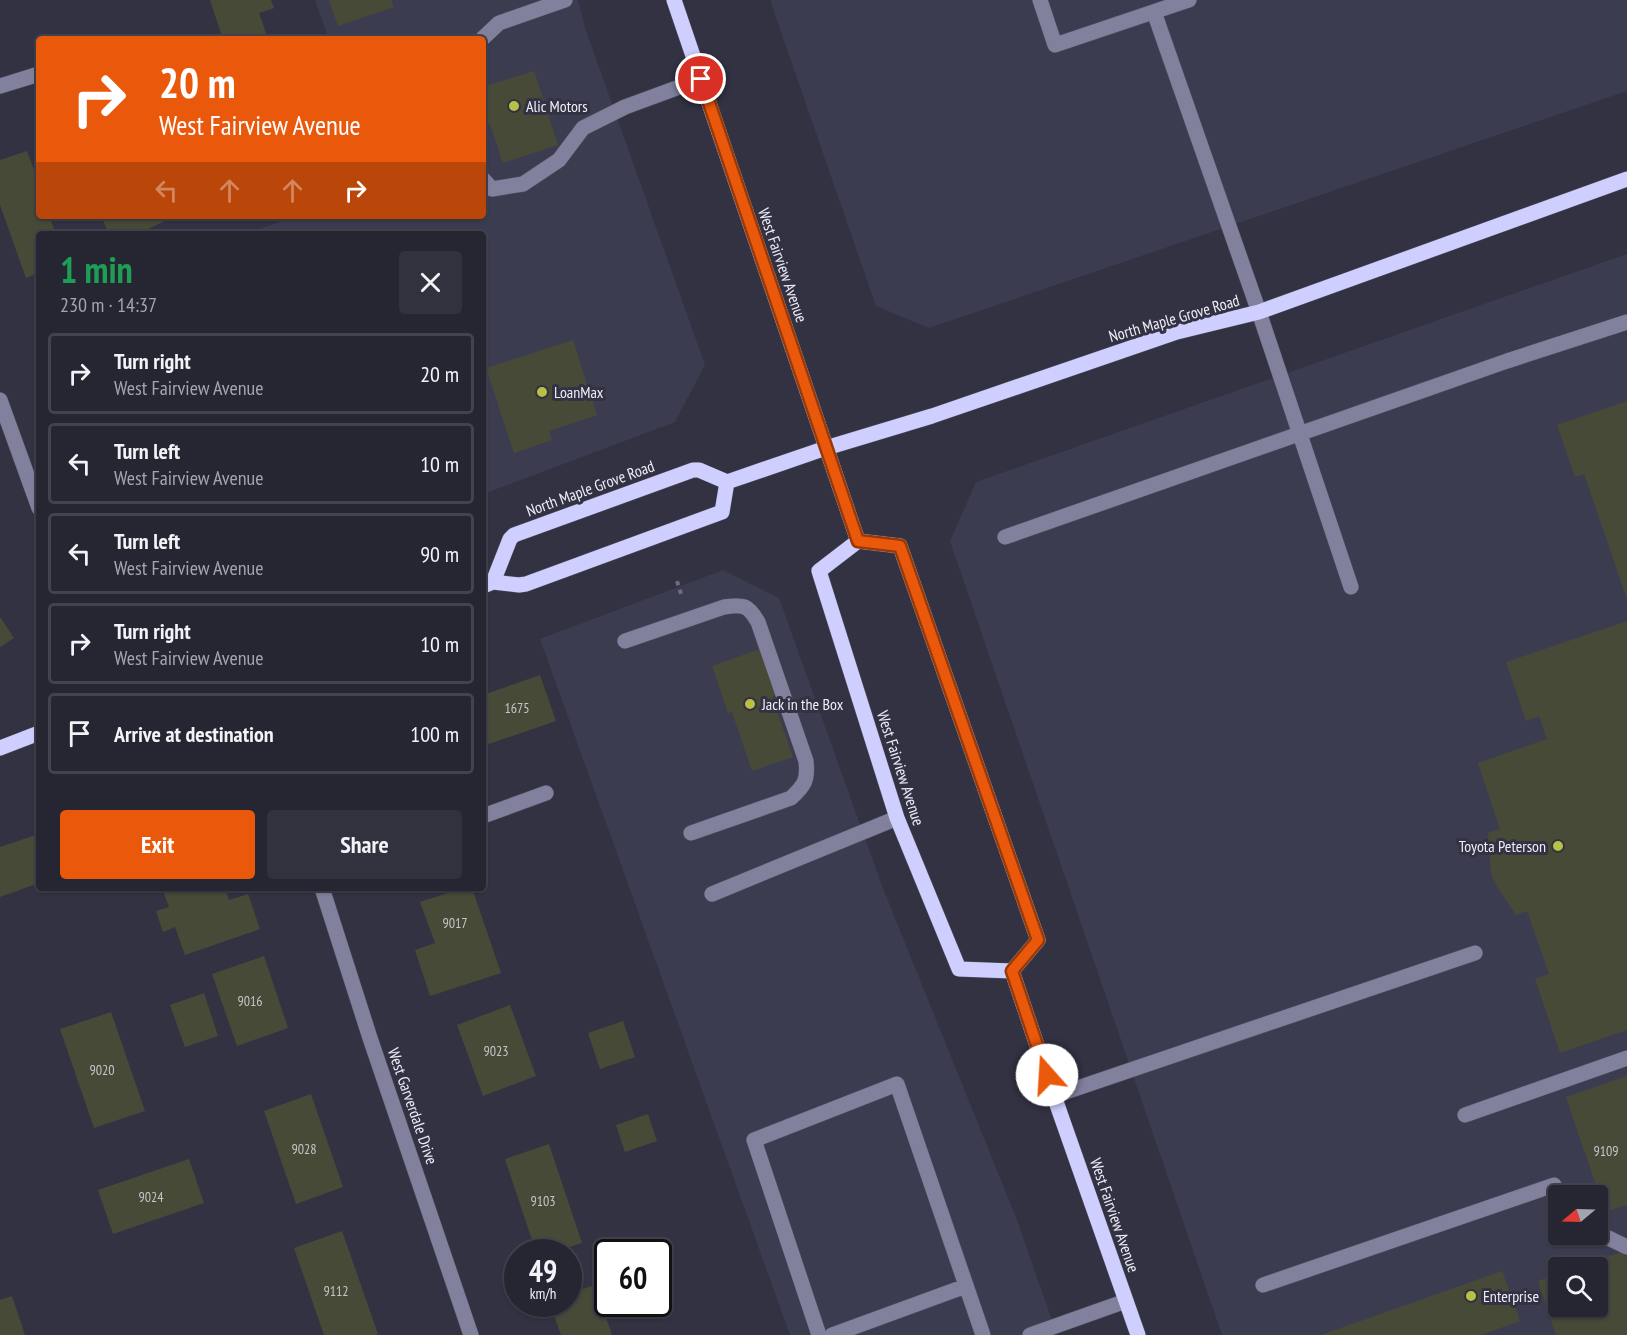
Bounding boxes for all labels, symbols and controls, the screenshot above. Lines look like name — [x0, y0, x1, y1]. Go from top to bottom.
pin — [675, 53, 726, 104]
text: 20 m — [159, 55, 236, 110]
icon: right — [60, 60, 138, 138]
icon: arrive — [684, 62, 717, 95]
place label: Alic Motors — [526, 96, 588, 116]
marker: Alic Motors — [507, 99, 521, 113]
text: West Fairview Avenue — [159, 108, 361, 142]
icon: left — [150, 174, 183, 207]
icon: ahead — [213, 174, 246, 207]
icon: ahead — [276, 174, 309, 207]
icon: right — [339, 174, 372, 207]
street label: West Fairview Avenue — [754, 205, 812, 325]
text: 1 min — [60, 246, 133, 293]
button: close — [399, 251, 462, 314]
street label: North Maple Grove Road — [1106, 290, 1242, 346]
text: 230 m · 14:37 — [60, 292, 157, 318]
text: Turn right — [114, 347, 191, 375]
icon: right — [63, 357, 96, 390]
text: 20 m — [420, 360, 459, 388]
text: West Fairview Avenue — [114, 375, 263, 401]
place label: LoanMax — [554, 382, 604, 402]
marker: LoanMax — [535, 385, 549, 399]
text: Turn left — [114, 437, 180, 465]
icon: left — [63, 447, 96, 480]
text: 10 m — [420, 450, 459, 478]
street label: North Maple Grove Road — [523, 456, 657, 520]
text: West Fairview Avenue — [114, 465, 263, 491]
text: Turn left — [114, 527, 180, 555]
icon: left — [63, 537, 96, 570]
text: 90 m — [420, 540, 459, 568]
text: West Fairview Avenue — [114, 555, 263, 581]
text: Turn right — [114, 617, 191, 645]
icon: right — [63, 627, 96, 660]
text: 10 m — [420, 630, 459, 658]
text: West Fairview Avenue — [114, 645, 263, 671]
place label: Jack in the Box — [761, 694, 844, 714]
marker: Jack in the Box — [743, 697, 757, 711]
house number: 1675 — [504, 699, 530, 717]
street label: West Fairview Avenue — [873, 708, 929, 828]
icon: arrive — [63, 717, 96, 750]
text: Arrive at destination — [114, 720, 274, 748]
text: 100 m — [410, 720, 459, 748]
button: Exit — [60, 810, 255, 879]
button: Share — [267, 810, 462, 879]
place label: Toyota Peterson — [1459, 836, 1546, 856]
marker: Toyota Peterson — [1551, 839, 1565, 853]
house number: 9017 — [442, 914, 468, 932]
house number: 9016 — [237, 992, 263, 1010]
house number: 9023 — [483, 1042, 509, 1060]
position arrow — [1015, 1043, 1079, 1107]
street label: West Garverdale Drive — [384, 1045, 442, 1167]
house number: 9020 — [89, 1061, 115, 1079]
house number: 9028 — [291, 1140, 317, 1158]
house number: 9109 — [1593, 1142, 1619, 1160]
street label: West Fairview Avenue — [1086, 1155, 1144, 1275]
north arrow — [1548, 1185, 1608, 1245]
map controls — [1548, 1185, 1608, 1317]
house number: 9024 — [138, 1188, 164, 1206]
house number: 9103 — [530, 1192, 556, 1210]
speed limit sign: 60 — [594, 1239, 672, 1317]
text: 49 — [529, 1251, 557, 1290]
button: search — [1548, 1257, 1608, 1317]
house number: 9112 — [323, 1282, 349, 1300]
text: km/h — [530, 1284, 556, 1303]
place label: Enterprise — [1483, 1286, 1539, 1306]
marker: Enterprise — [1464, 1289, 1478, 1303]

